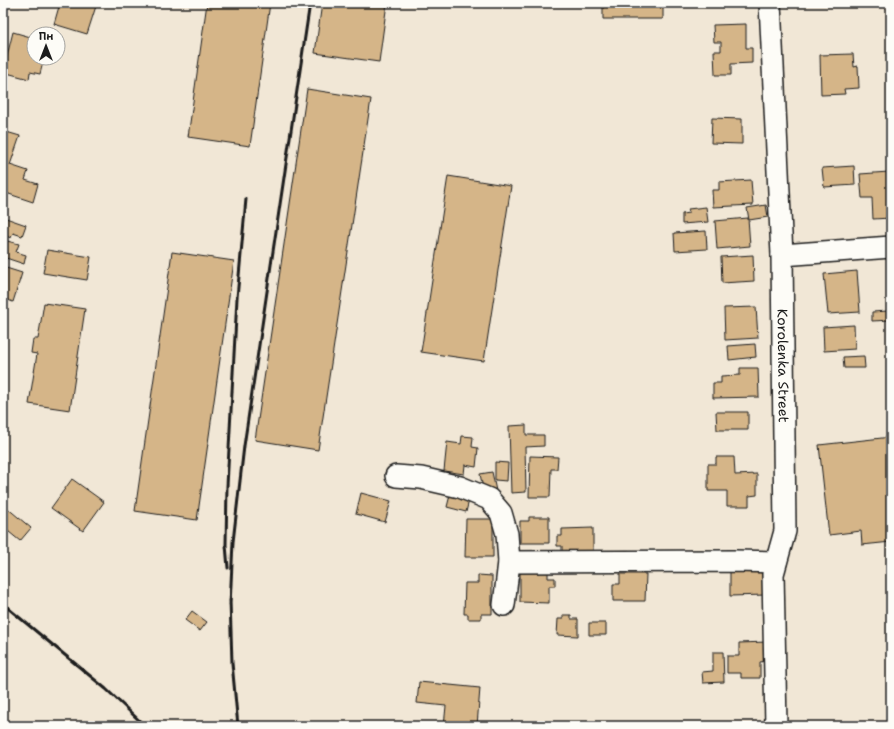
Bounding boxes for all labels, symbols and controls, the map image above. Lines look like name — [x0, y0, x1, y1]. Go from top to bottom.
north arrow — [26, 26, 66, 66]
text: Пн — [39, 29, 53, 44]
street label: Korolenka Street — [774, 309, 793, 423]

